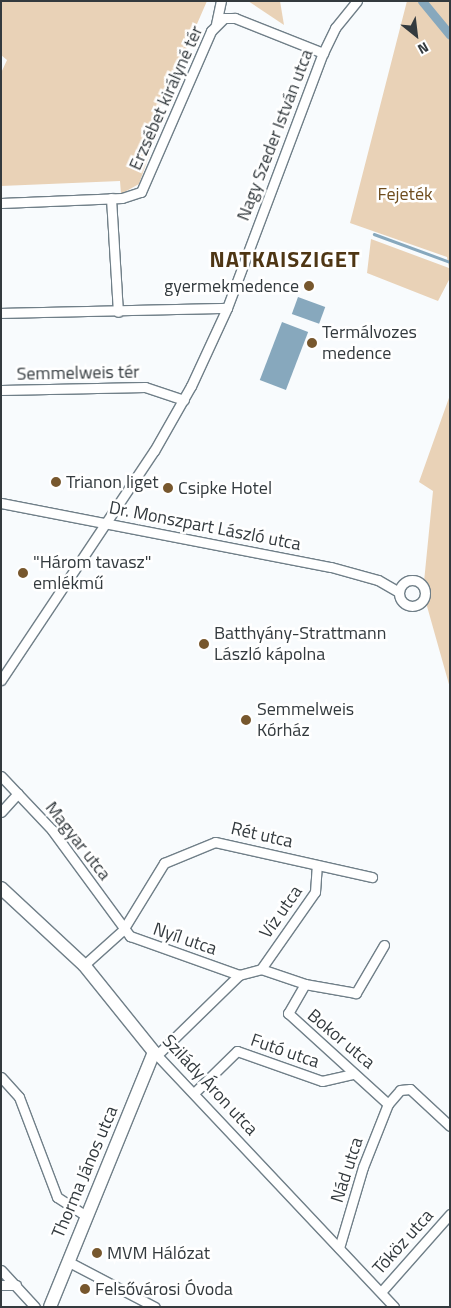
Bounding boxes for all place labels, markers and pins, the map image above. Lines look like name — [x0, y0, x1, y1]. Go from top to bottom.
place label: gyermekmedence — [164, 275, 299, 297]
marker: gyermekmedence — [303, 280, 315, 292]
place label: Termálvozes medence — [322, 322, 417, 364]
marker: Termálvozes medence — [306, 337, 318, 349]
place label: Trianon liget — [66, 471, 159, 493]
marker: Trianon liget — [50, 476, 62, 488]
place label: Csipke Hotel — [178, 477, 272, 499]
marker: Csipke Hotel — [162, 482, 174, 494]
place label: "Három tavasz" emlékmű — [33, 552, 151, 594]
marker: "Három tavasz" emlékmű — [17, 567, 29, 579]
place label: Batthyány-Strattmann László kápolna — [214, 623, 386, 666]
marker: Batthyány-Strattmann László kápolna — [198, 638, 210, 650]
place label: Semmelweis Kórház — [257, 699, 354, 742]
marker: Semmelweis Kórház — [239, 713, 253, 727]
place label: MVM Hálózat — [107, 1242, 210, 1264]
marker: MVM Hálózat — [91, 1247, 103, 1259]
place label: Felsővárosi Óvoda — [95, 1278, 233, 1300]
marker: Felsővárosi Óvoda — [79, 1283, 91, 1295]

